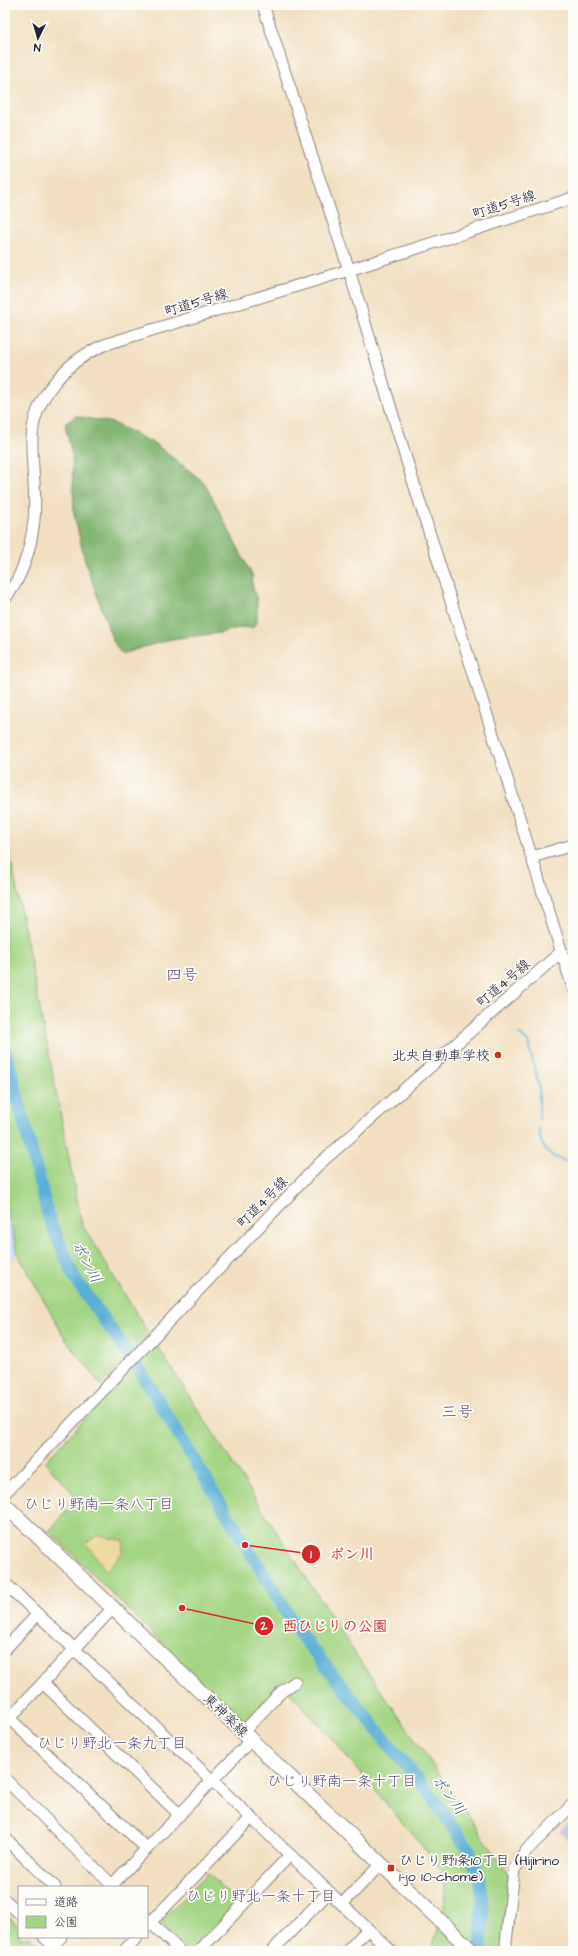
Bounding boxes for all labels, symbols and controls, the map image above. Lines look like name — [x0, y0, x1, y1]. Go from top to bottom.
north arrow — [18, 18, 58, 58]
text: N — [33, 40, 41, 55]
street label: 町道5号線 — [470, 185, 539, 225]
street label: 町道5号線 — [162, 284, 231, 322]
street label: 町道4号線 — [472, 955, 535, 1013]
district label: 四号 — [166, 964, 198, 986]
place label: 北央自動車学校 — [392, 1046, 490, 1066]
marker: 北央自動車学校 — [493, 1050, 503, 1060]
street label: 町道4号線 — [233, 1172, 293, 1233]
water label: ポン川 — [67, 1237, 106, 1287]
district label: 三号 — [441, 1401, 473, 1423]
district label: ひじり野南一条八丁目 — [24, 1494, 174, 1515]
callout: ポン川 — [301, 1540, 382, 1567]
text: ポン川 — [329, 1544, 375, 1565]
text: 1 — [310, 1546, 312, 1563]
callout: 西ひじりの公園 — [254, 1612, 395, 1639]
text: 西ひじりの公園 — [282, 1616, 388, 1637]
text: 2 — [260, 1618, 268, 1635]
street label: 東神楽線 — [198, 1689, 252, 1742]
district label: ひじり野北一条九丁目 — [37, 1733, 187, 1754]
district label: ひじり野南一条十丁目 — [267, 1771, 417, 1792]
water label: ポン川 — [427, 1771, 471, 1820]
place label: ひじり野1条10丁目 (Hijirino 1-jo 10-chome) — [399, 1851, 559, 1887]
marker: ひじり野1条10丁目 (Hijirino 1-jo 10-chome) — [386, 1863, 396, 1873]
legend — [18, 1886, 148, 1938]
district label: ひじり野北一条十丁目 — [186, 1886, 336, 1907]
text: 道路 — [54, 1894, 78, 1911]
text: 公園 — [54, 1914, 78, 1931]

